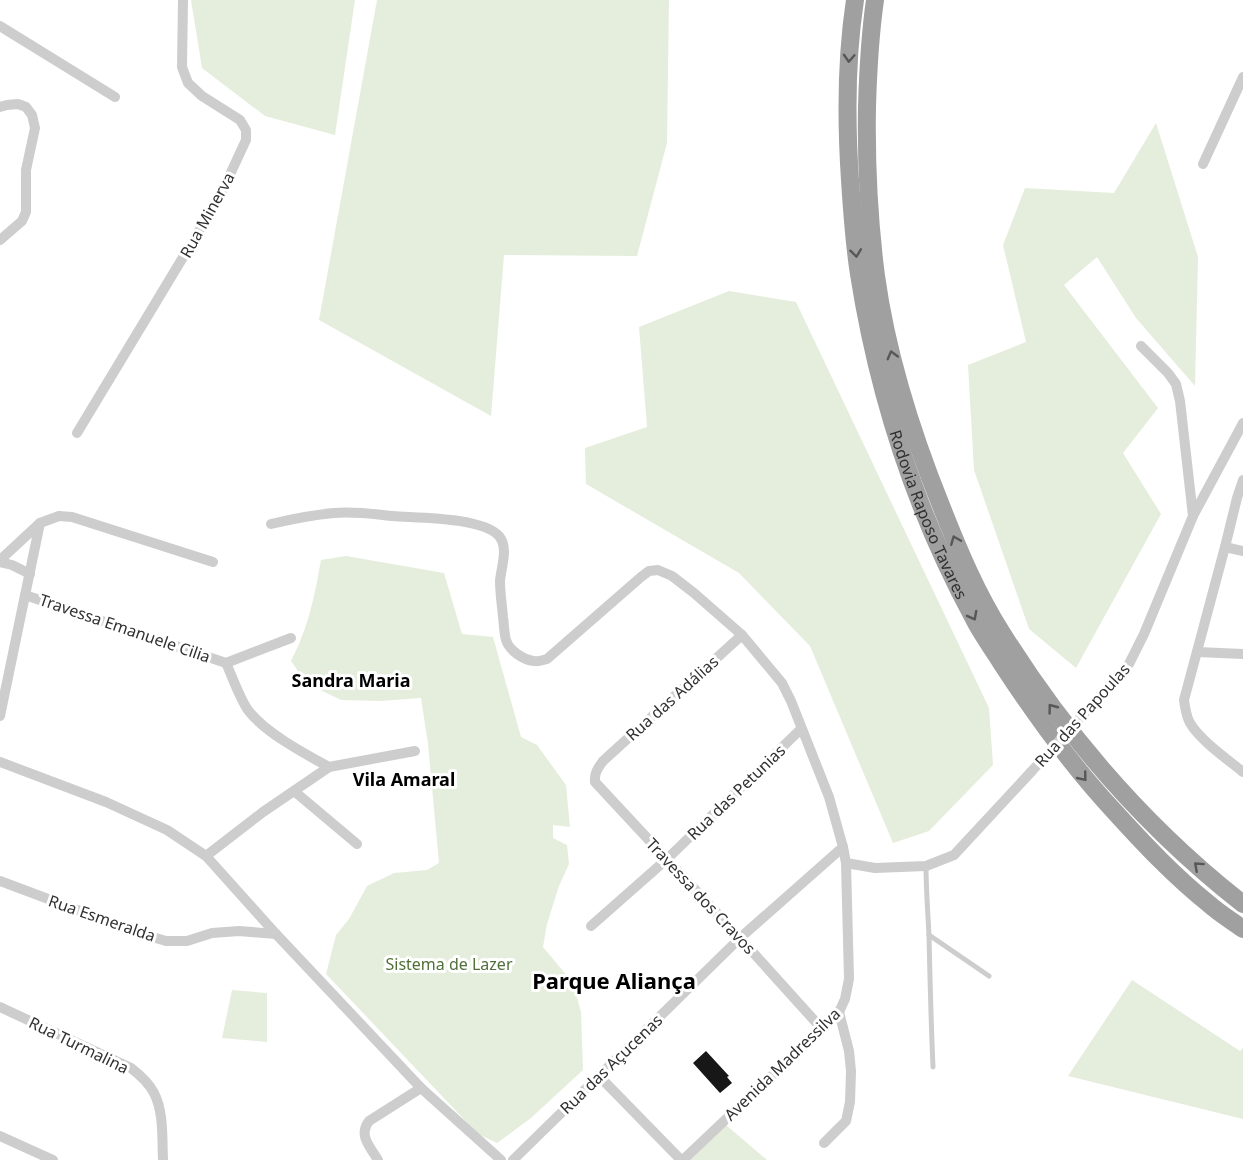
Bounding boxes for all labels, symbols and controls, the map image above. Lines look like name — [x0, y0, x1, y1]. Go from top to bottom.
one-way arrow — [843, 54, 856, 63]
street label: Rua Minerva — [175, 168, 239, 262]
one-way arrow — [849, 248, 862, 257]
one-way arrow — [887, 350, 900, 360]
street label: Rodovia Raposo Tavares — [885, 427, 973, 603]
one-way arrow — [949, 535, 962, 545]
street label: Travessa Emanuele Cilia — [37, 588, 213, 668]
one-way arrow — [966, 610, 977, 620]
street label: Rua das Adálias — [621, 650, 723, 746]
street label: Rua das Papoulas — [1030, 658, 1134, 772]
district label: Sandra Maria — [292, 668, 410, 692]
one-way arrow — [1048, 704, 1059, 715]
street label: Rua das Petunias — [682, 739, 790, 845]
district label: Vila Amaral — [353, 767, 455, 791]
one-way arrow — [1076, 770, 1087, 781]
street label: Travessa dos Cravos — [641, 833, 761, 959]
one-way arrow — [1195, 862, 1205, 873]
street label: Rua Esmeralda — [46, 889, 158, 947]
park label: Sistema de Lazer — [385, 953, 513, 975]
district label: Parque Aliança — [532, 965, 696, 995]
street label: Avenida Madressilva — [719, 1003, 845, 1125]
street label: Rua das Açucenas — [555, 1009, 667, 1119]
street label: Rua Turmalina — [25, 1011, 133, 1079]

